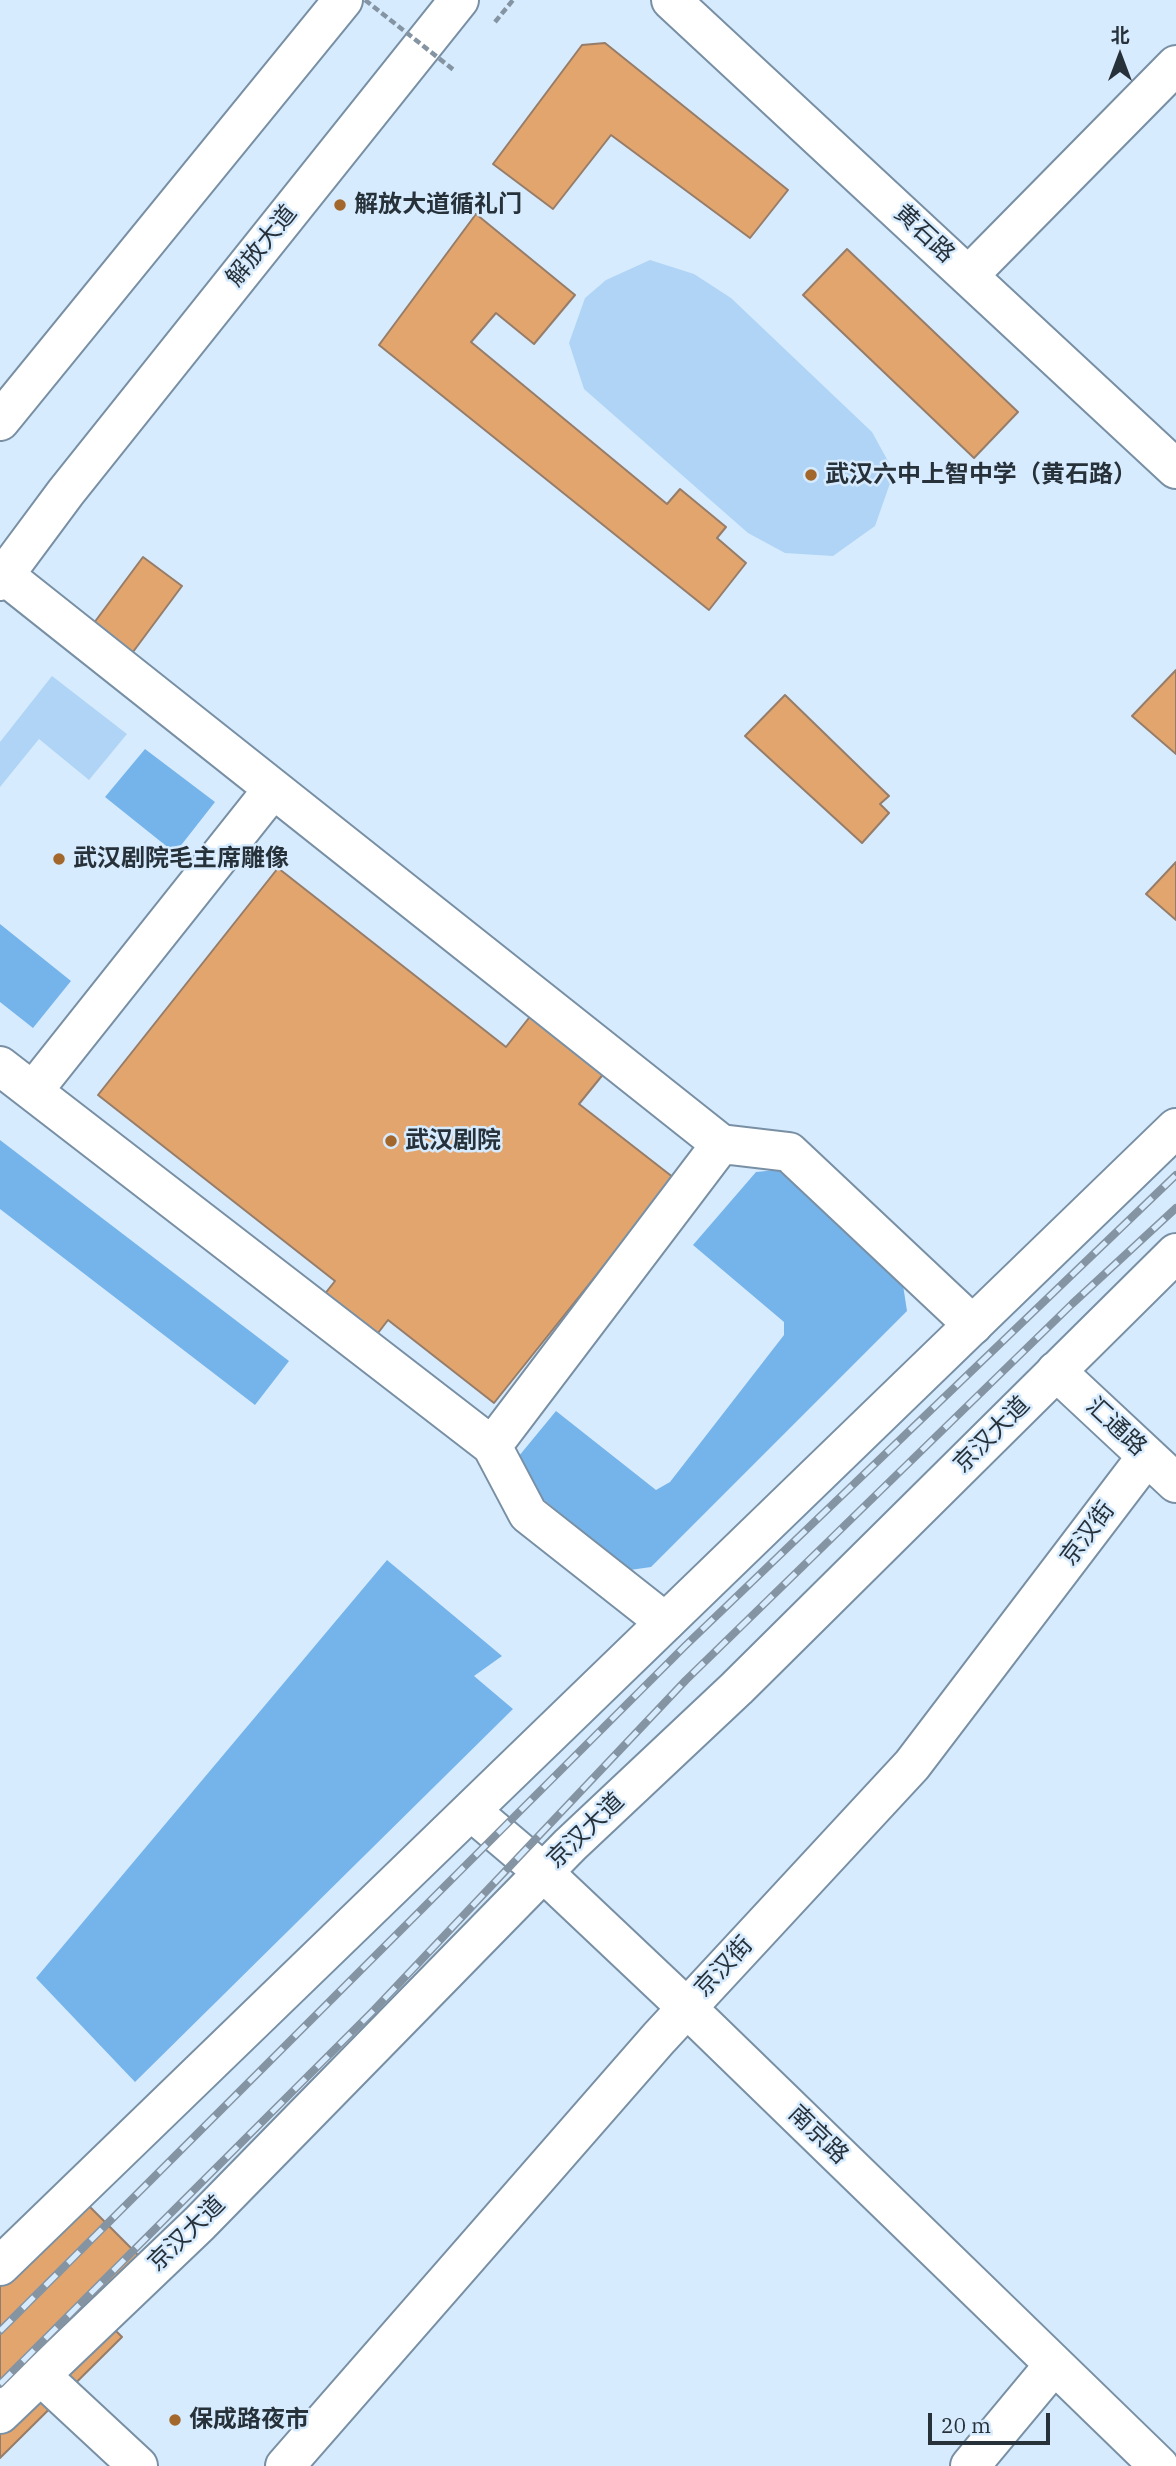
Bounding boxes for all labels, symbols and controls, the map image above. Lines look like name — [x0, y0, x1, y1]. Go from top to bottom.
north arrow — [1085, 21, 1155, 91]
text: 北 — [1110, 23, 1130, 47]
place label: 解放大道循礼门 — [354, 191, 522, 219]
marker: 解放大道循礼门 — [332, 197, 348, 213]
street label: 黄石路 — [888, 199, 960, 269]
street label: 解放大道 — [221, 200, 303, 292]
place label: 武汉六中上智中学（黄石路） — [825, 461, 1137, 489]
marker: 武汉六中上智中学（黄石路） — [803, 467, 819, 483]
place label: 武汉剧院毛主席雕像 — [73, 845, 289, 873]
marker: 武汉剧院毛主席雕像 — [51, 851, 67, 867]
place label: 武汉剧院 — [405, 1127, 501, 1155]
marker: 武汉剧院 — [383, 1133, 399, 1149]
street label: 京汉大道 — [948, 1391, 1036, 1479]
street label: 汇通路 — [1080, 1392, 1152, 1462]
street label: 京汉街 — [1055, 1497, 1121, 1571]
street label: 京汉大道 — [541, 1787, 631, 1875]
street label: 京汉街 — [689, 1931, 759, 2003]
street label: 南京路 — [782, 2100, 854, 2170]
street label: 京汉大道 — [142, 2190, 232, 2278]
scale bar — [931, 2400, 1054, 2444]
place label: 保成路夜市 — [189, 2406, 309, 2434]
text: 20 m — [941, 2411, 991, 2439]
marker: 保成路夜市 — [167, 2412, 183, 2428]

